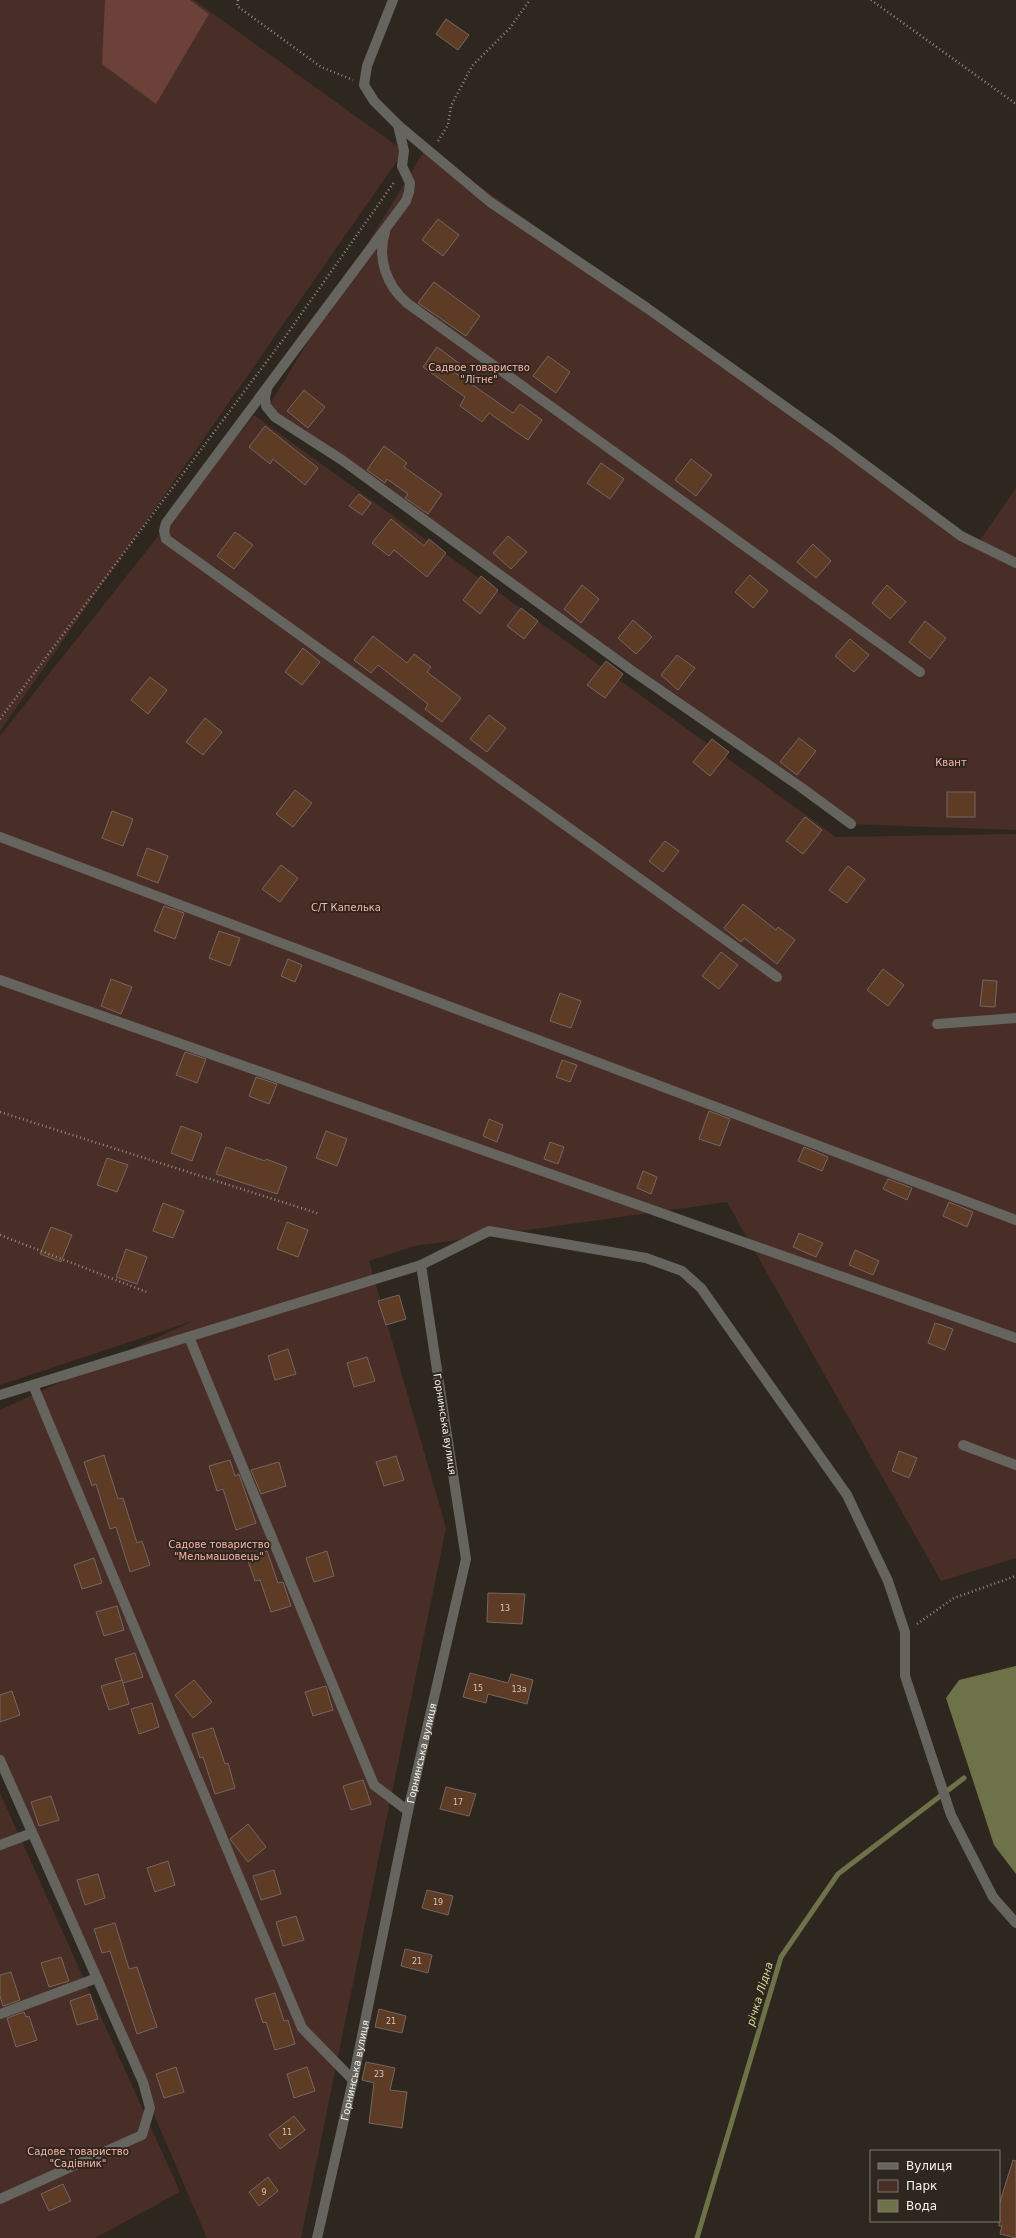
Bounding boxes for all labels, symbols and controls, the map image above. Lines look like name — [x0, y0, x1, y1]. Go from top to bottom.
park label: Садвое товариство "Літнє" — [428, 362, 530, 385]
park label: Квант — [935, 757, 967, 768]
park label: С/Т Капелька — [311, 902, 381, 913]
street label: Горнинська вулиця — [432, 1373, 458, 1475]
park label: Садове товариство "Мельмашовець" — [168, 1539, 270, 1562]
house number: 13 — [500, 1604, 510, 1613]
house number: 15 — [473, 1684, 483, 1693]
house number: 13а — [511, 1685, 527, 1694]
street label: Горнинська вулиця — [404, 1702, 438, 1804]
house number: 17 — [453, 1798, 463, 1807]
house number: 19 — [433, 1898, 443, 1907]
house number: 21 — [412, 1957, 422, 1966]
water label: річка Лідна — [744, 1960, 776, 2029]
house number: 21 — [386, 2017, 396, 2026]
street label: Горнинська вулиця — [338, 2019, 371, 2122]
house number: 23 — [374, 2070, 384, 2079]
house number: 11 — [282, 2128, 292, 2137]
park label: Садове товариство "Садівник" — [27, 2146, 129, 2169]
legend — [870, 2150, 1000, 2222]
text: Вулиця — [906, 2159, 952, 2173]
text: Парк — [906, 2179, 937, 2193]
house number: 9 — [261, 2188, 267, 2197]
text: Вода — [906, 2199, 937, 2213]

